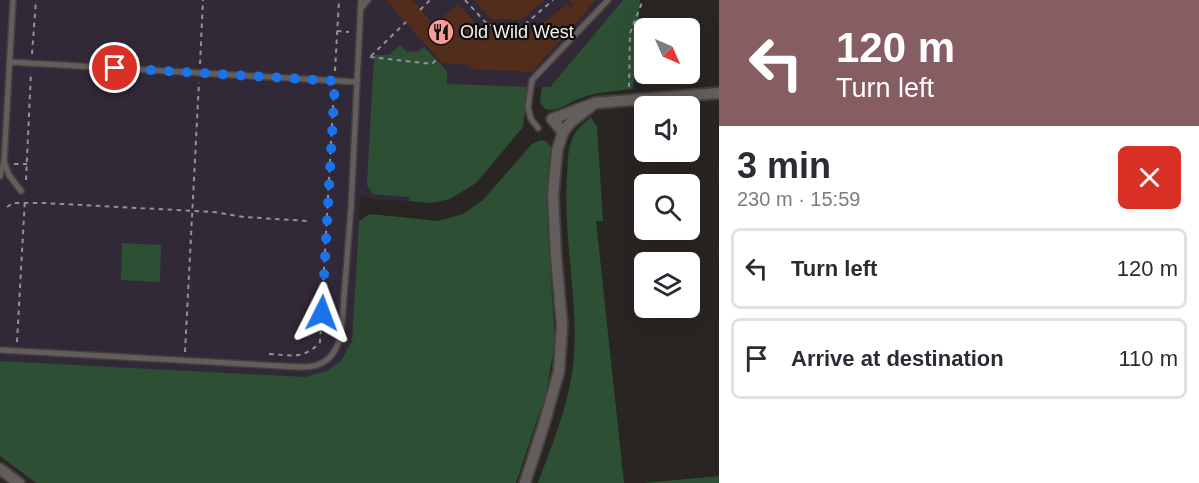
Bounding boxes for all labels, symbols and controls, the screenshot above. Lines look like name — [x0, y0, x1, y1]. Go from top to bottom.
restaurant icon: Old Wild West — [426, 17, 456, 47]
north arrow — [634, 18, 700, 84]
map controls — [634, 18, 700, 318]
place label: Old Wild West — [460, 22, 574, 42]
icon: left — [737, 24, 815, 102]
text: 120 m — [836, 24, 955, 71]
pin — [89, 42, 140, 93]
icon: arrive — [98, 51, 131, 84]
text: Turn left — [836, 73, 934, 103]
button: sound — [634, 96, 700, 162]
text: 3 min — [737, 145, 831, 186]
button: close — [1118, 146, 1181, 209]
button: search — [634, 174, 700, 240]
text: 230 m · 15:59 — [737, 188, 860, 210]
button: layers — [634, 252, 700, 318]
icon: left — [740, 252, 773, 285]
text: Turn left — [791, 256, 877, 281]
text: 120 m — [1117, 256, 1178, 281]
position arrow — [290, 281, 354, 345]
icon: arrive — [740, 342, 773, 375]
text: Arrive at destination — [791, 346, 1004, 371]
text: 110 m — [1118, 346, 1178, 371]

